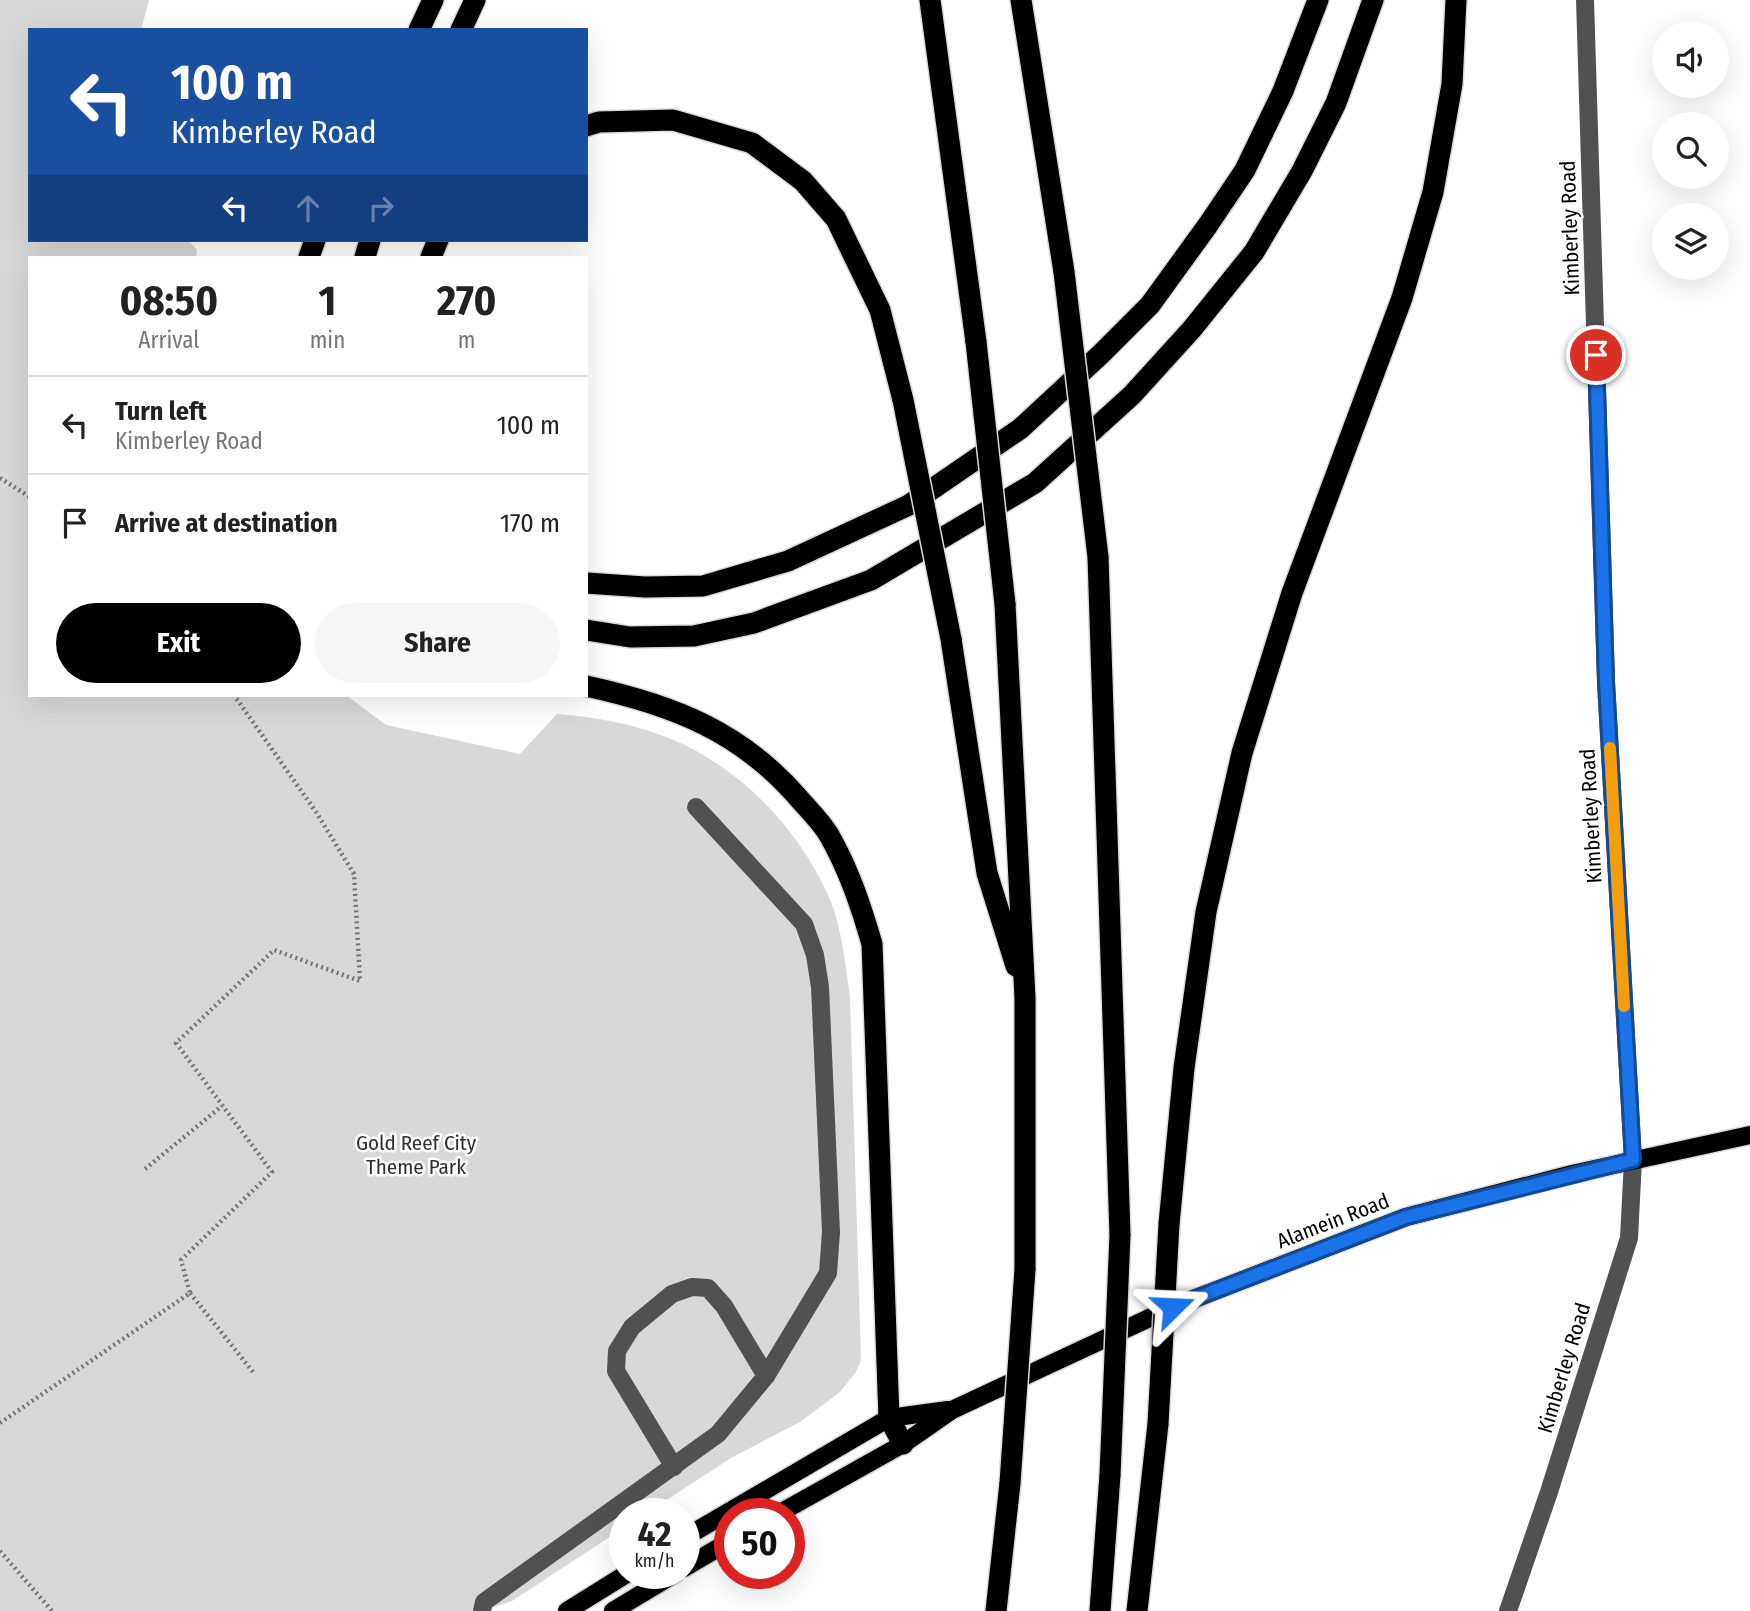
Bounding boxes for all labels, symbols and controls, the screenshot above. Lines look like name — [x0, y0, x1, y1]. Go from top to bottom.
map controls — [1652, 21, 1729, 280]
button: sound — [1652, 21, 1729, 98]
text: 100 m — [171, 53, 293, 112]
icon: left — [56, 56, 147, 147]
button: search — [1652, 112, 1729, 189]
text: Kimberley Road — [171, 113, 377, 151]
street label: Kimberley Road — [1555, 160, 1585, 296]
icon: left — [216, 189, 254, 227]
icon: ahead — [289, 189, 327, 227]
icon: right — [362, 189, 400, 227]
button: layers — [1652, 203, 1729, 280]
text: 08:50 — [120, 276, 218, 326]
text: 1 — [319, 276, 336, 326]
text: 270 — [437, 276, 496, 326]
pin — [1566, 325, 1626, 385]
text: Arrival — [138, 326, 199, 354]
text: min — [310, 326, 345, 354]
text: m — [458, 326, 475, 354]
icon: arrive — [1577, 336, 1615, 374]
text: Turn left — [115, 396, 207, 427]
icon: left — [56, 406, 94, 444]
text: 100 m — [497, 410, 560, 441]
text: Kimberley Road — [115, 427, 263, 455]
icon: arrive — [56, 504, 94, 542]
text: Arrive at destination — [115, 508, 338, 539]
text: 170 m — [500, 508, 560, 539]
button: Exit — [56, 603, 301, 683]
button: Share — [315, 603, 560, 683]
street label: Kimberley Road — [1574, 748, 1608, 884]
park label: Gold Reef City Theme Park — [356, 1130, 477, 1180]
street label: Alamein Road — [1273, 1188, 1393, 1254]
position arrow — [1136, 1270, 1210, 1344]
street label: Kimberley Road — [1532, 1300, 1596, 1436]
speed limit sign: 50 — [714, 1498, 805, 1589]
text: 42 — [638, 1513, 671, 1555]
text: km/h — [634, 1550, 675, 1572]

